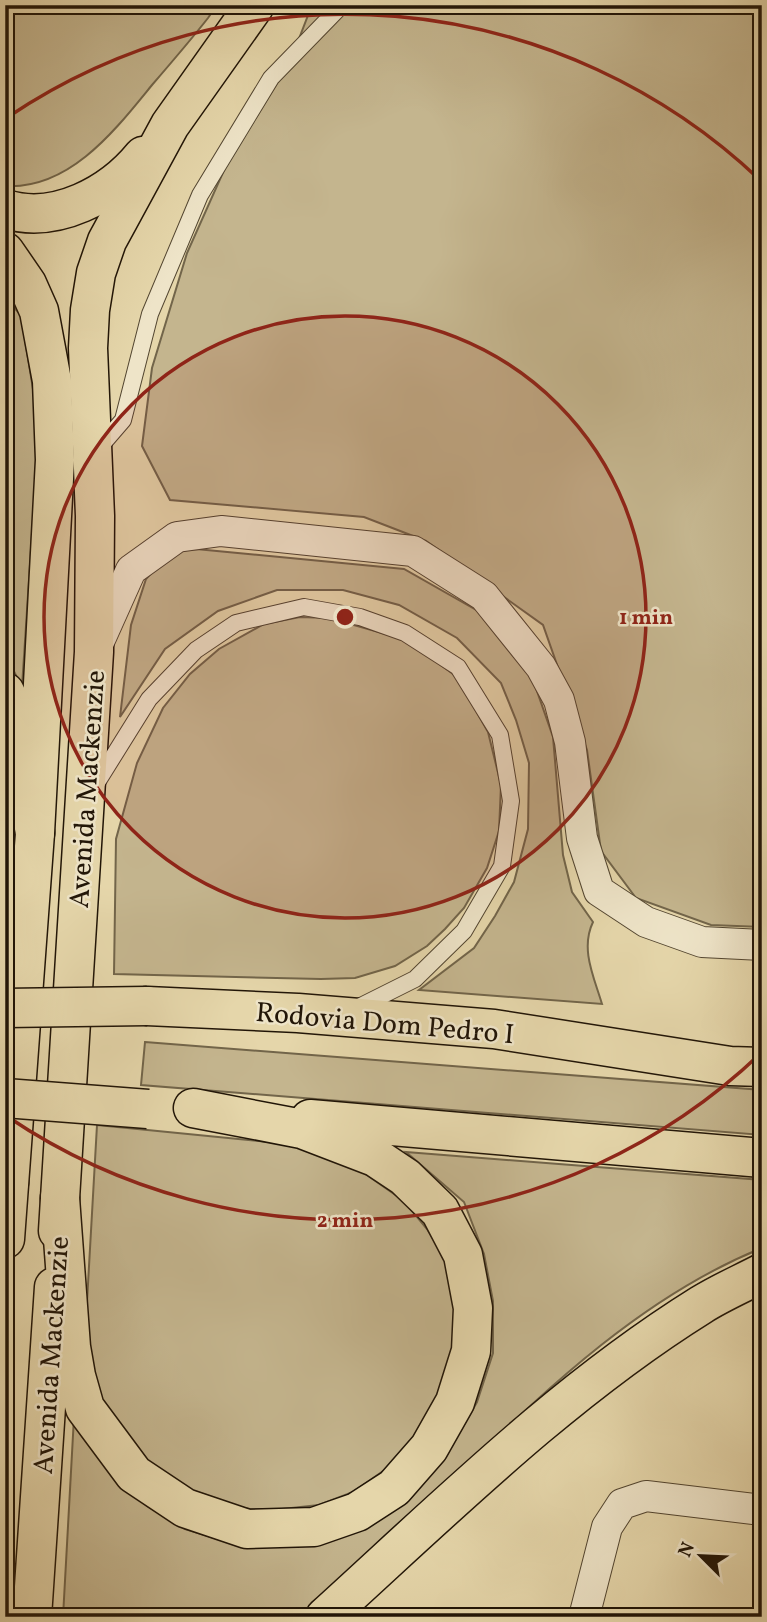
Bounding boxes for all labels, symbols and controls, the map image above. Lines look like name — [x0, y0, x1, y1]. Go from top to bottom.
text: 1 min — [619, 604, 673, 633]
centre of rings — [333, 605, 357, 629]
street label: Avenida Mackenzie — [61, 669, 116, 910]
street label: Rodovia Dom Pedro I — [254, 994, 516, 1055]
text: 2 min — [317, 1207, 373, 1236]
street label: Avenida Mackenzie — [25, 1235, 80, 1476]
north arrow — [666, 1520, 736, 1590]
text: N — [673, 1538, 702, 1561]

